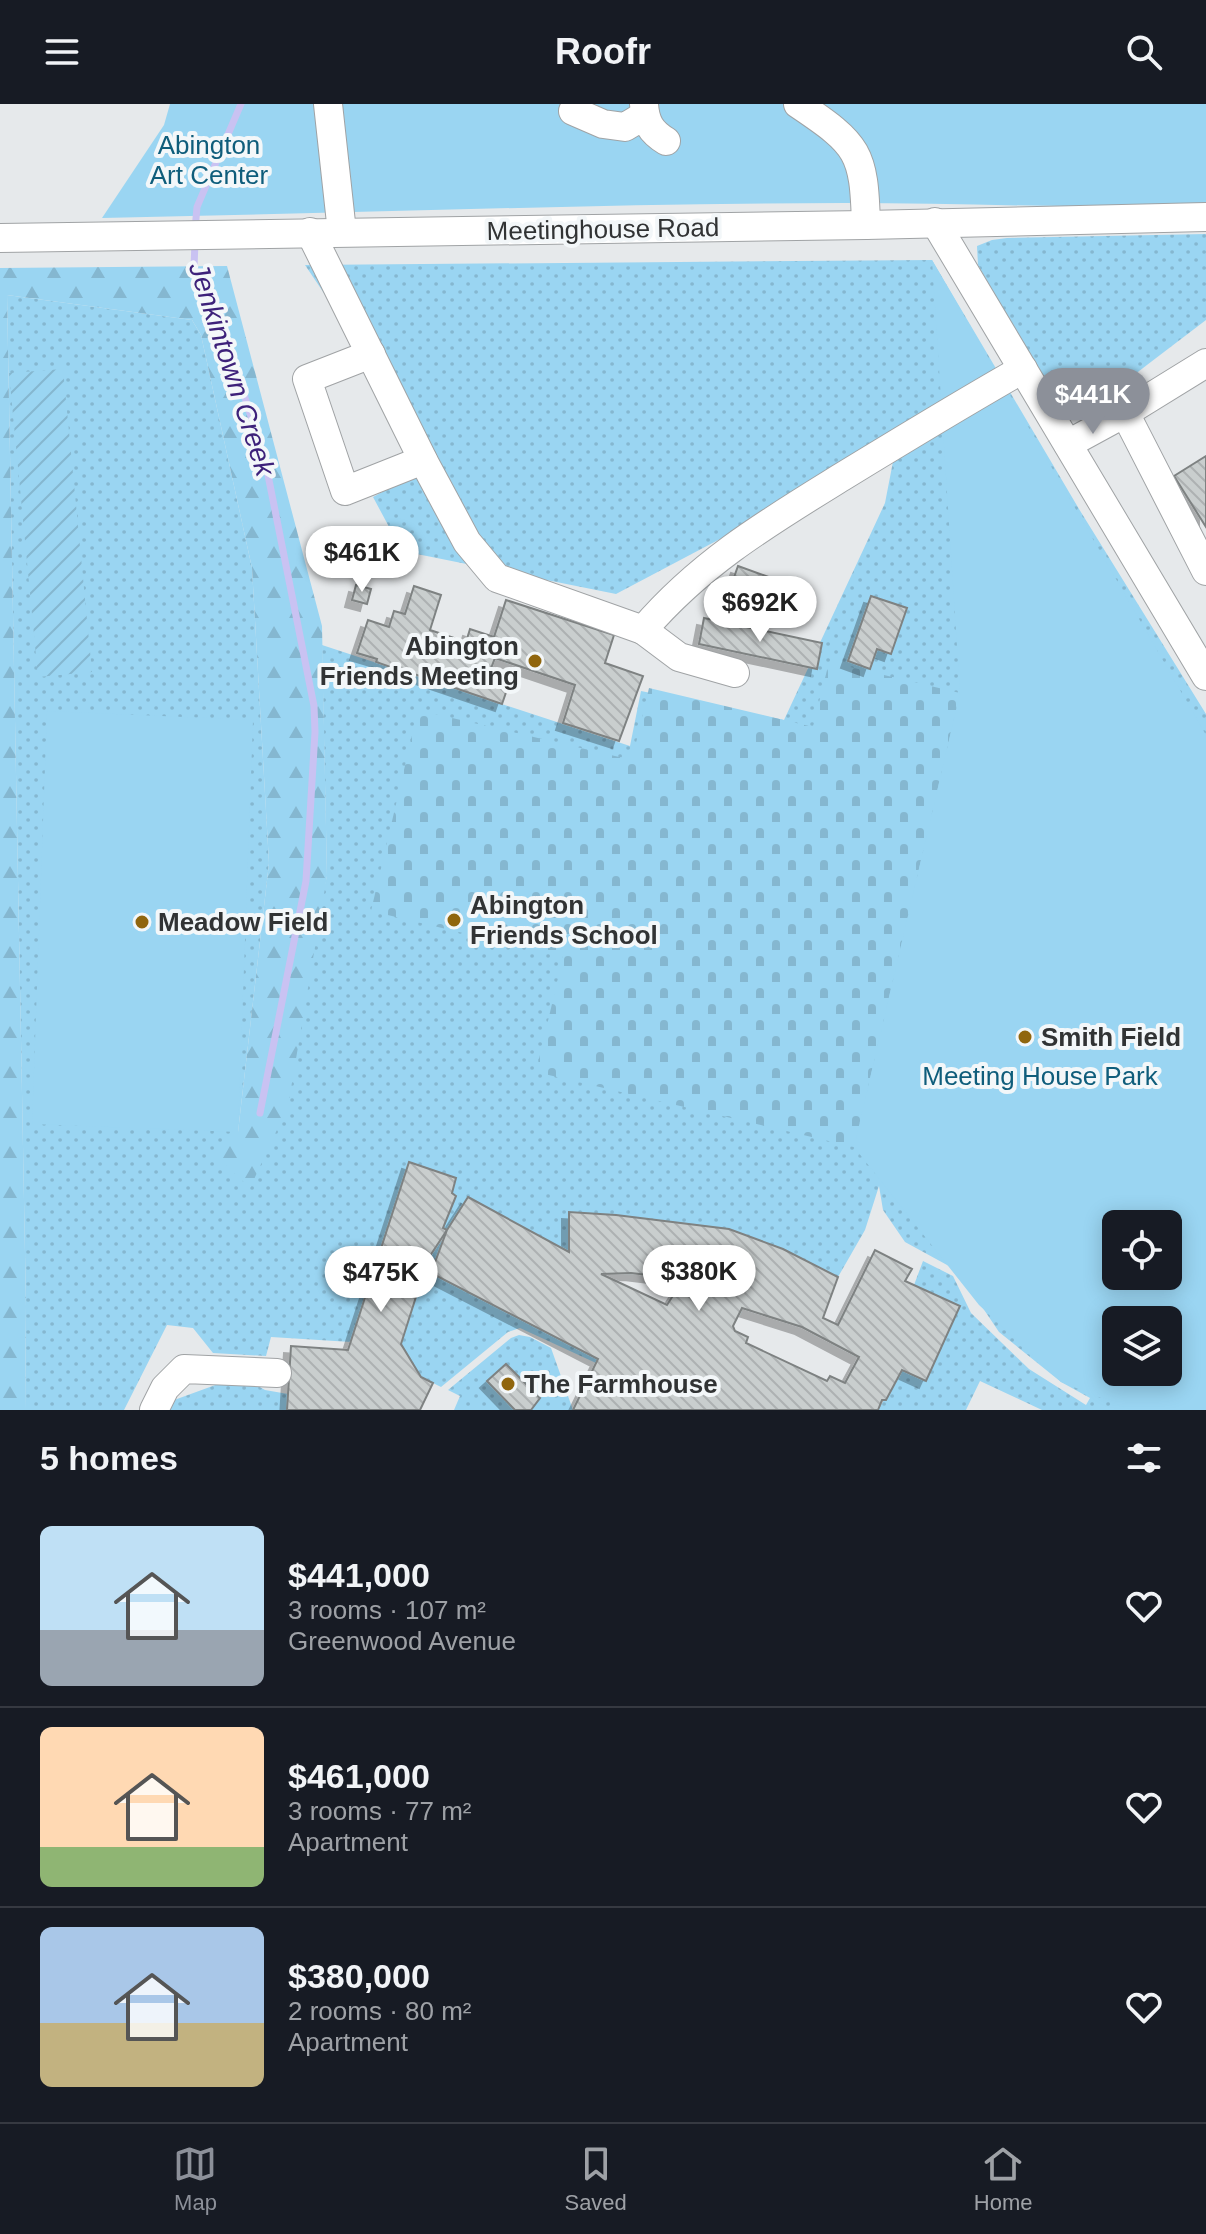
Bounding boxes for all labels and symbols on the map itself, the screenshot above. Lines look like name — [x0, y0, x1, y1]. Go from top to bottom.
park label: Abington Art Center — [150, 130, 269, 190]
street label: Meetinghouse Road — [486, 212, 720, 246]
water label: Jenkintown Creek — [183, 257, 282, 482]
pin: $441K — [1037, 368, 1149, 436]
pin: $461K — [306, 526, 418, 594]
pin: $692K — [704, 576, 816, 644]
place label: Abington Friends Meeting — [320, 631, 519, 691]
marker: Abington Friends Meeting — [526, 652, 544, 670]
place label: Abington Friends School — [470, 890, 658, 950]
place label: Meadow Field — [158, 907, 328, 937]
marker: Abington Friends School — [445, 911, 463, 929]
marker: Meadow Field — [133, 913, 151, 931]
place label: Smith Field — [1041, 1022, 1181, 1052]
marker: Smith Field — [1016, 1028, 1034, 1046]
park label: Meeting House Park — [922, 1061, 1159, 1091]
pin: $380K — [643, 1245, 755, 1313]
pin: $475K — [325, 1246, 437, 1314]
place label: The Farmhouse — [524, 1369, 718, 1399]
marker: The Farmhouse — [499, 1375, 517, 1393]

